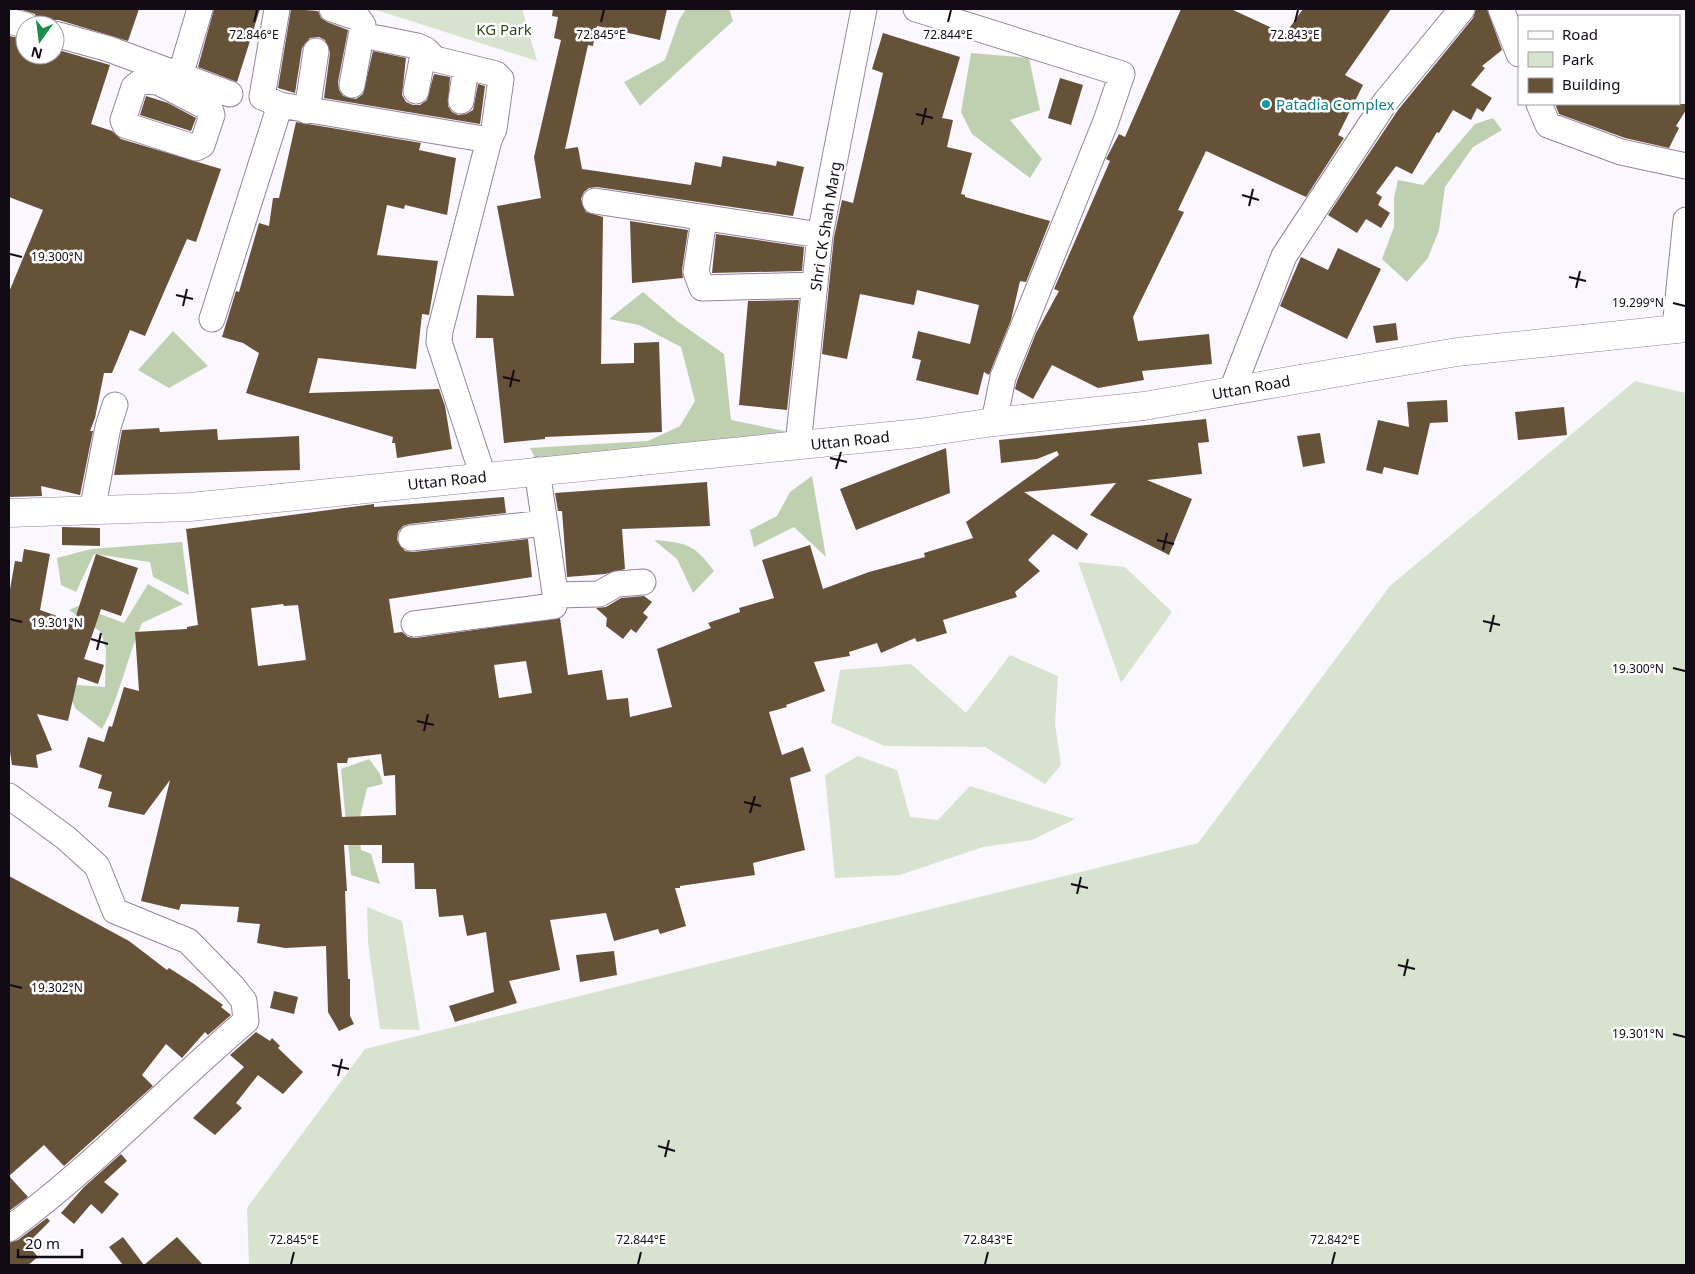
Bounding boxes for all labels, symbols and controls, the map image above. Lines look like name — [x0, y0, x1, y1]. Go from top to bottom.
north arrow — [15, 15, 65, 65]
legend — [1518, 15, 1680, 105]
park label: KG Park — [476, 19, 532, 39]
text: Road — [1562, 24, 1598, 44]
text: 72.846°E — [229, 26, 279, 43]
text: 72.845°E — [576, 26, 626, 43]
text: 72.844°E — [923, 26, 973, 43]
text: 72.843°E — [1270, 26, 1320, 43]
text: N — [29, 43, 45, 64]
text: Park — [1562, 49, 1594, 69]
text: Building — [1562, 74, 1620, 94]
place label: Patadia Complex — [1276, 94, 1395, 114]
marker: Patadia Complex — [1260, 98, 1272, 110]
street label: Shri CK Shah Marg — [805, 160, 845, 292]
text: 19.300°N — [31, 248, 83, 265]
text: 19.299°N — [1612, 294, 1664, 311]
street label: Uttan Road — [1210, 370, 1292, 404]
street label: Uttan Road — [809, 426, 891, 454]
street label: Uttan Road — [406, 466, 488, 494]
text: 19.301°N — [31, 614, 83, 631]
text: 19.300°N — [1612, 660, 1664, 677]
text: 19.302°N — [31, 979, 83, 996]
text: 19.301°N — [1612, 1025, 1664, 1042]
scale bar — [18, 1226, 81, 1258]
text: 72.845°E — [269, 1231, 319, 1248]
text: 72.844°E — [616, 1231, 666, 1248]
text: 72.843°E — [963, 1231, 1013, 1248]
text: 72.842°E — [1310, 1231, 1360, 1248]
text: 20 m — [25, 1233, 60, 1253]

